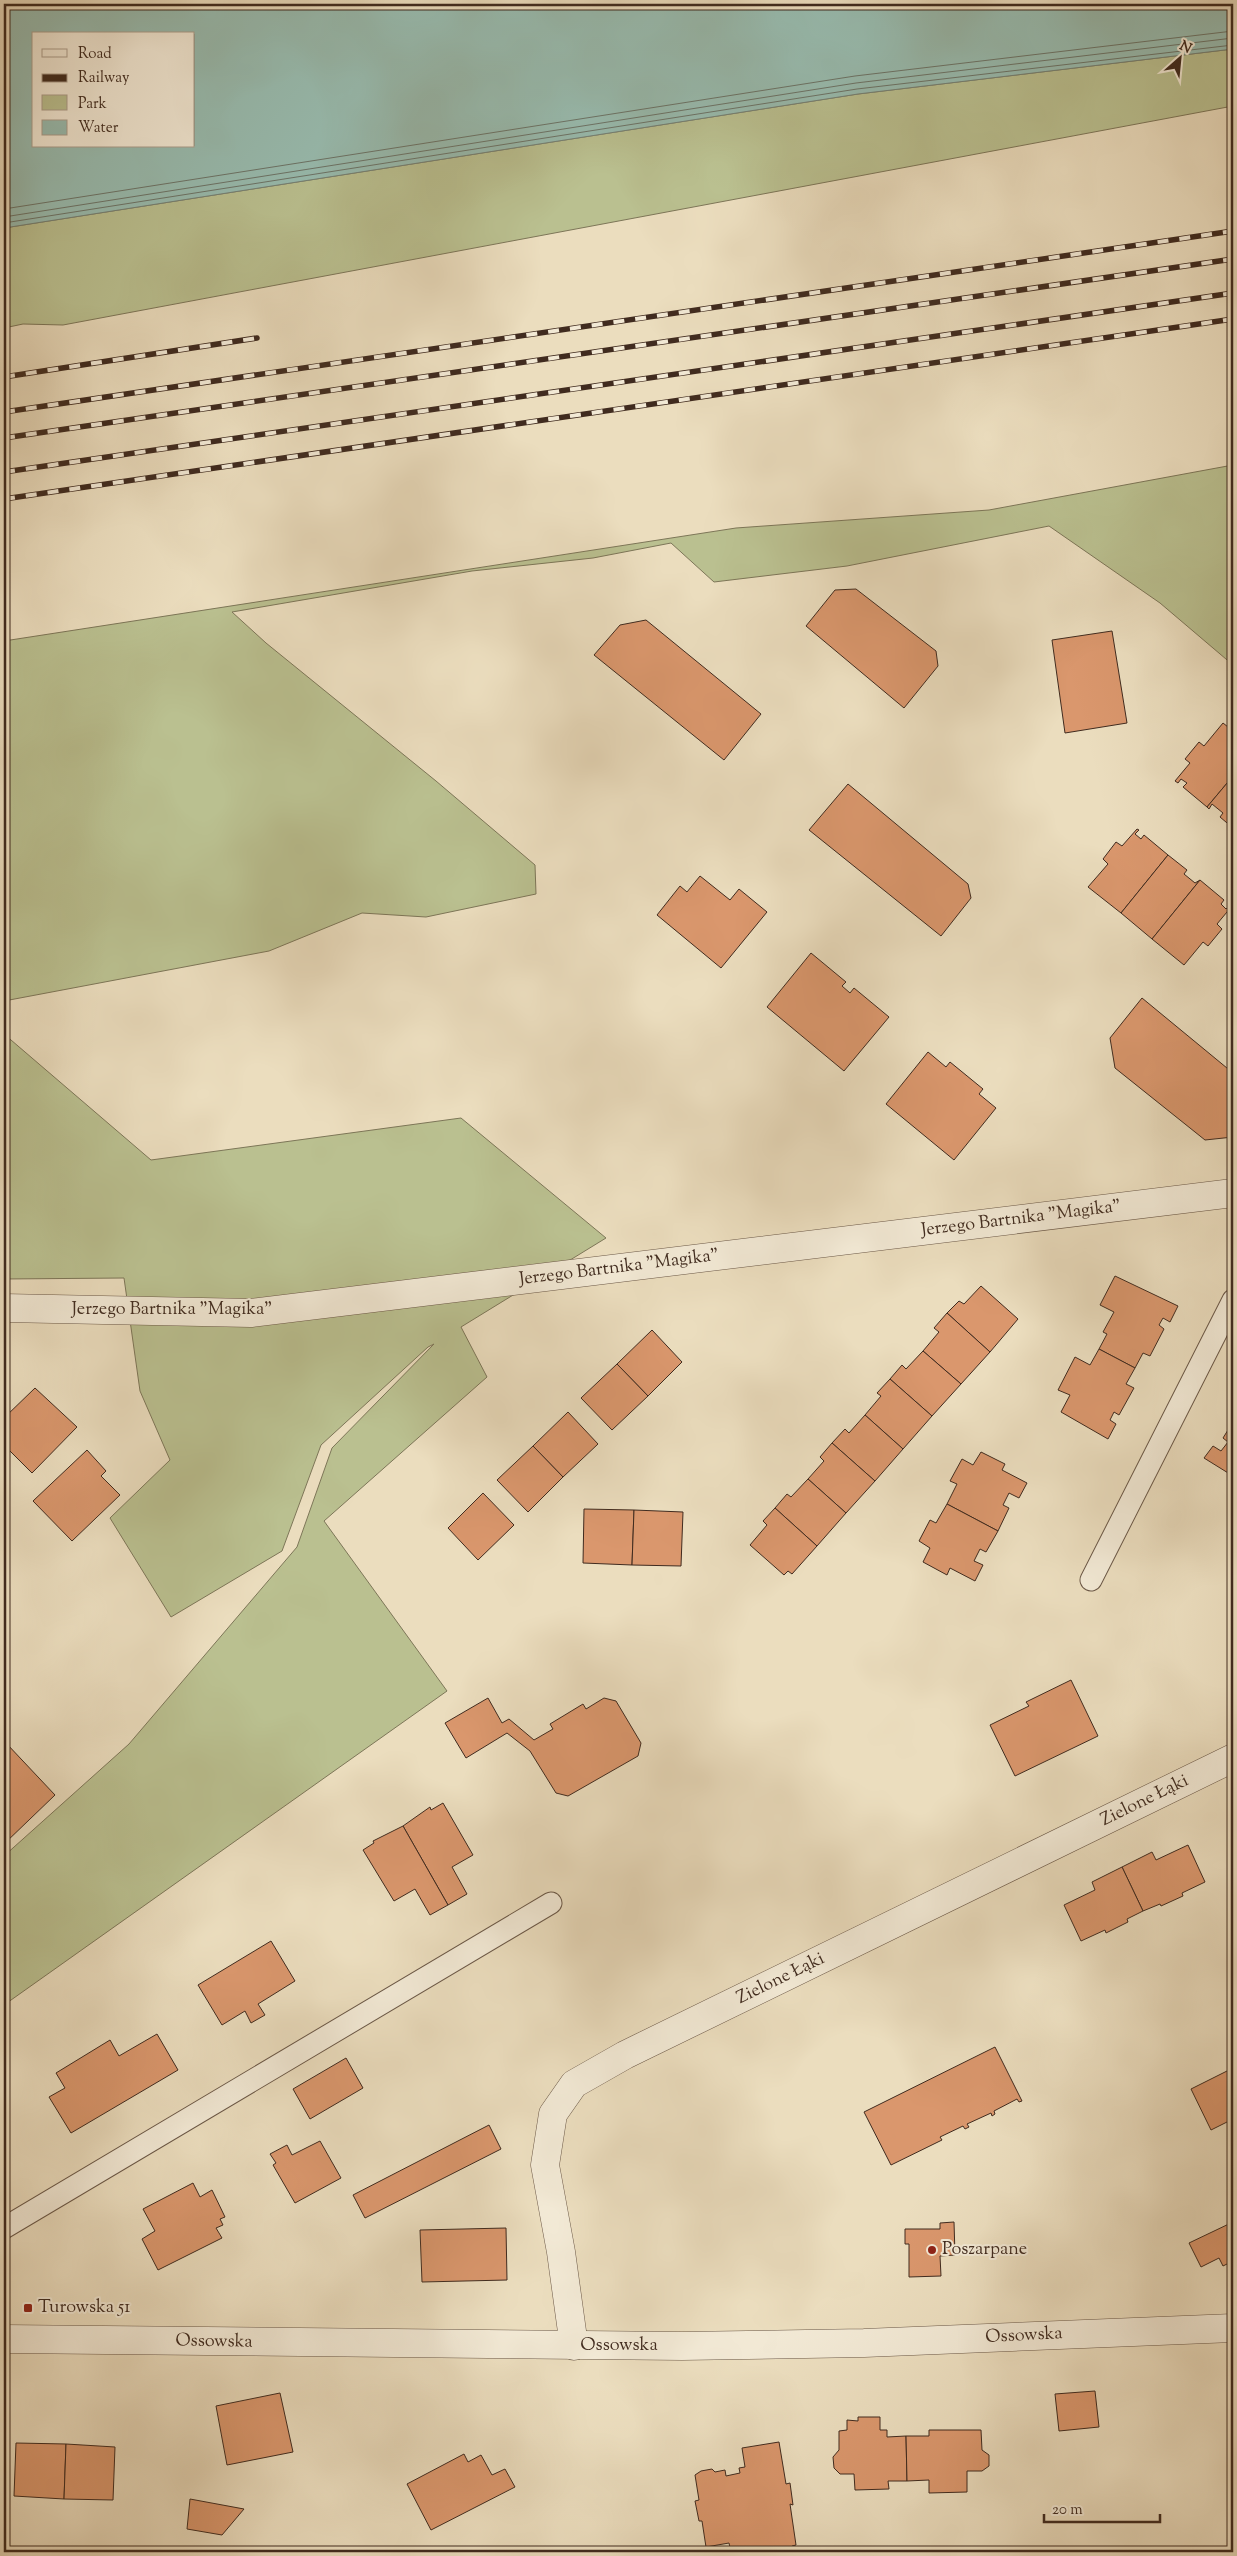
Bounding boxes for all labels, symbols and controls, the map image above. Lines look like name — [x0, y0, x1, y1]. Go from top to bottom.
legend — [32, 32, 195, 148]
north arrow — [1154, 32, 1204, 82]
text: N — [1175, 37, 1195, 60]
text: Road — [78, 44, 112, 65]
text: Railway — [78, 68, 130, 89]
text: Park — [78, 94, 107, 115]
text: Water — [78, 118, 119, 139]
street label: Jerzego Bartnika "Magika" — [919, 1194, 1122, 1244]
street label: Jerzego Bartnika "Magika" — [517, 1243, 720, 1293]
street label: Jerzego Bartnika "Magika" — [71, 1297, 272, 1323]
street label: Zielone Łąki — [1097, 1769, 1193, 1833]
street label: Zielone Łąki — [733, 1947, 829, 2011]
place label: Poszarpane — [942, 2237, 1027, 2263]
marker: Poszarpane — [926, 2244, 938, 2256]
place label: Turowska 51 — [38, 2295, 130, 2321]
marker: Turowska 51 — [22, 2302, 34, 2314]
street label: Ossowska — [985, 2321, 1063, 2351]
street label: Ossowska — [175, 2328, 253, 2356]
street label: Ossowska — [580, 2333, 658, 2359]
scale bar — [1044, 2491, 1161, 2523]
text: 20 m — [1052, 2500, 1083, 2521]

